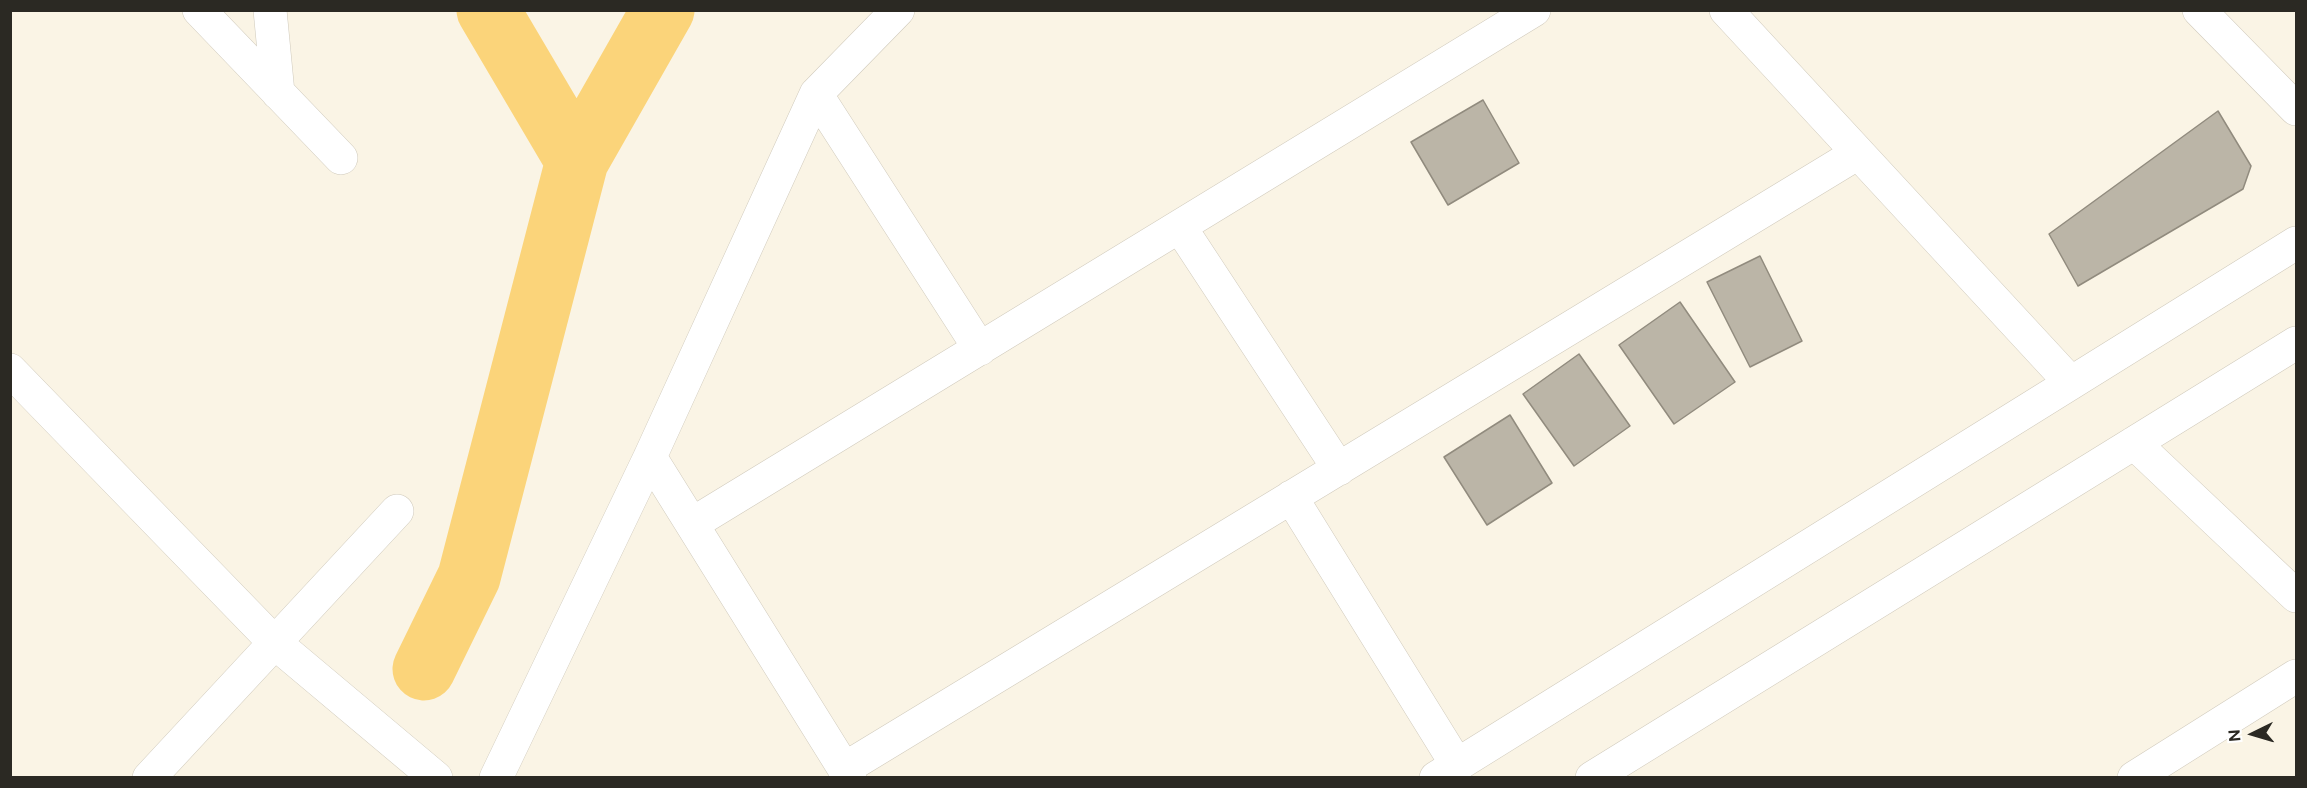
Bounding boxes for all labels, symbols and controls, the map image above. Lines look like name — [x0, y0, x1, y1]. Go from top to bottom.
north arrow — [2223, 704, 2283, 764]
text: N — [2225, 729, 2245, 743]

